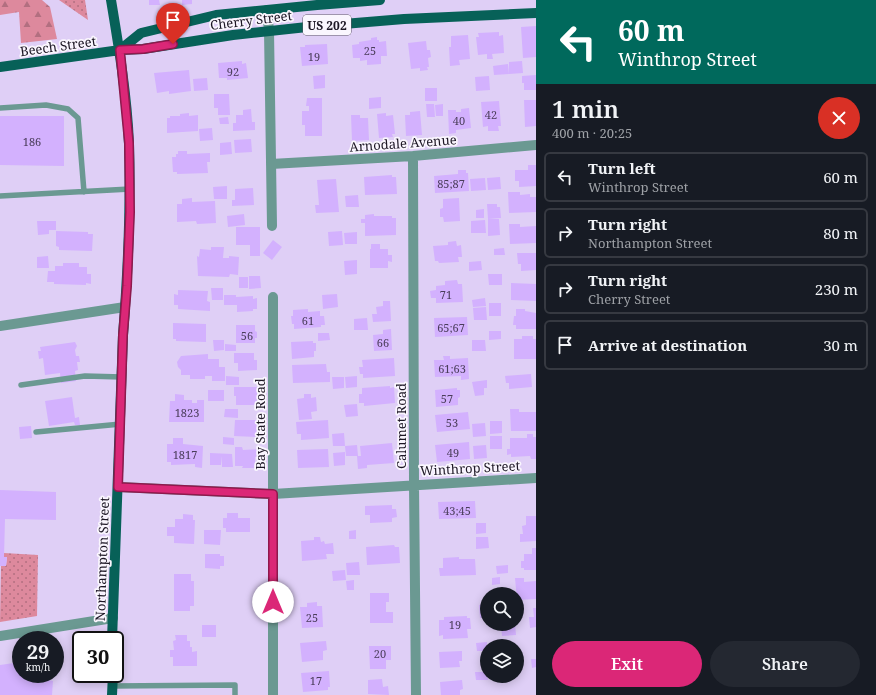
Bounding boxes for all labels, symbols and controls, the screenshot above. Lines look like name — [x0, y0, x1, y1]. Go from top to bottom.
pin — [156, 3, 190, 44]
street label: Cherry Street — [209, 6, 293, 34]
icon: arrive — [162, 9, 184, 31]
text: 60 m — [618, 11, 685, 49]
road number: US 202 — [303, 15, 351, 35]
icon: left — [552, 16, 604, 68]
street label: Beech Street — [19, 32, 98, 60]
house number: 25 — [364, 43, 376, 58]
text: Winthrop Street — [618, 47, 757, 71]
house number: 19 — [308, 49, 320, 64]
house number: 92 — [227, 64, 239, 79]
text: 1 min — [552, 92, 619, 125]
button: close — [818, 97, 860, 139]
house number: 42 — [485, 107, 497, 122]
house number: 40 — [453, 113, 465, 128]
text: 400 m · 20:25 — [552, 124, 632, 142]
street label: Arnodale Avenue — [349, 130, 457, 156]
house number: 186 — [23, 134, 41, 149]
text: Turn left — [588, 158, 656, 178]
icon: left — [554, 166, 576, 188]
text: 60 m — [823, 167, 858, 187]
house number: 85;87 — [437, 176, 465, 191]
text: Winthrop Street — [588, 178, 688, 196]
text: Turn right — [588, 214, 667, 234]
icon: right — [554, 222, 576, 244]
text: 80 m — [823, 223, 858, 243]
text: Northampton Street — [588, 234, 712, 252]
text: Turn right — [588, 270, 667, 290]
icon: right — [554, 278, 576, 300]
text: 230 m — [815, 279, 858, 299]
house number: 71 — [440, 287, 452, 302]
text: Cherry Street — [588, 290, 670, 308]
house number: 61 — [302, 313, 314, 328]
house number: 65;67 — [437, 320, 465, 335]
house number: 56 — [241, 328, 253, 343]
icon: arrive — [554, 334, 576, 356]
house number: 66 — [377, 335, 389, 350]
text: Arrive at destination — [588, 335, 747, 355]
text: 30 m — [823, 335, 858, 355]
house number: 61;63 — [438, 361, 466, 376]
street label: Bay State Road — [251, 378, 269, 470]
street label: Calumet Road — [392, 383, 410, 469]
house number: 57 — [441, 391, 453, 406]
house number: 1823 — [175, 405, 199, 420]
house number: 53 — [446, 415, 458, 430]
house number: 49 — [447, 445, 459, 460]
house number: 1817 — [173, 447, 197, 462]
street label: Winthrop Street — [419, 456, 521, 480]
street label: Northampton Street — [91, 496, 113, 621]
house number: 43;45 — [443, 503, 471, 518]
position arrow — [252, 581, 294, 623]
map controls — [480, 587, 524, 683]
button: search — [480, 587, 524, 631]
house number: 25 — [306, 610, 318, 625]
house number: 19 — [449, 617, 461, 632]
speed limit sign: 30 — [72, 631, 124, 683]
text: 29 — [27, 638, 49, 665]
button: layers — [480, 639, 524, 683]
button: Exit — [552, 641, 702, 687]
button: Share — [710, 641, 860, 687]
house number: 20 — [374, 646, 386, 661]
text: km/h — [26, 660, 50, 674]
house number: 17 — [310, 673, 322, 688]

